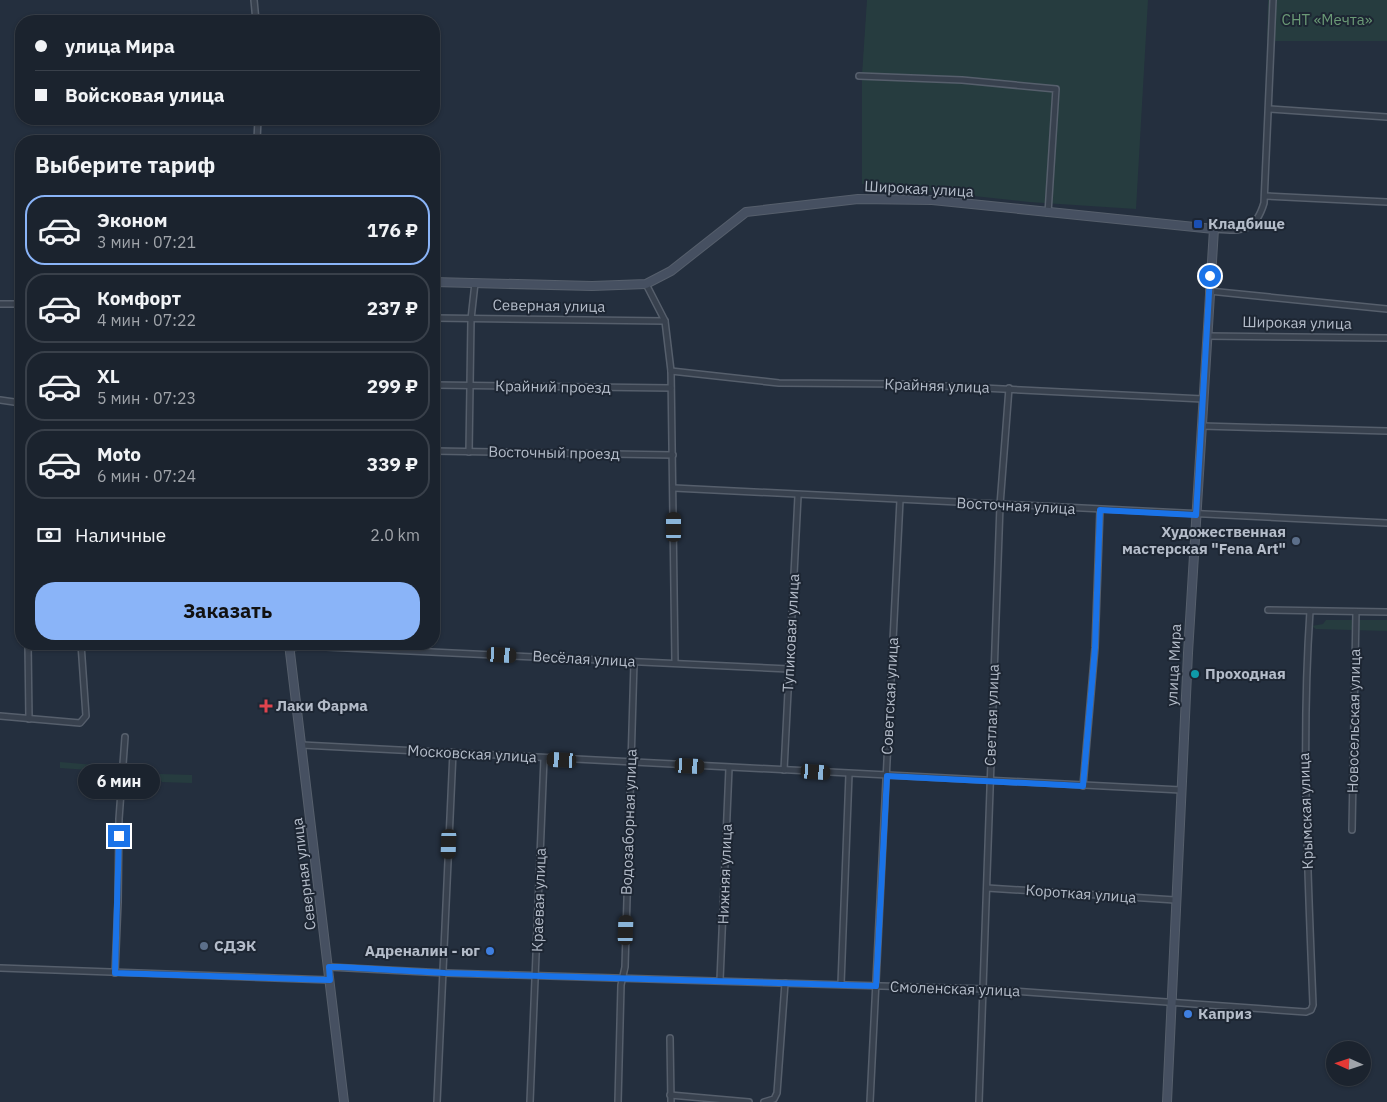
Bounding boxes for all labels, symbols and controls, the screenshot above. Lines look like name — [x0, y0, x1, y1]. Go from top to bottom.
park label: СНТ «Мечта» — [1282, 10, 1373, 29]
text: улица Мира — [65, 34, 175, 58]
text: Войсковая улица — [65, 83, 225, 107]
text: Выберите тариф — [35, 150, 215, 179]
street label: Широкая улица — [864, 176, 974, 201]
icon: car — [37, 208, 82, 253]
text: Эконом — [97, 208, 168, 232]
place label: Кладбище — [1208, 214, 1285, 233]
text: 176 ₽ — [367, 218, 418, 242]
marker: Кладбище — [1192, 218, 1204, 230]
text: 3 мин · 07:21 — [97, 232, 196, 252]
route start — [1199, 265, 1221, 287]
icon: car — [37, 286, 82, 331]
text: Комфорт — [97, 286, 181, 310]
street label: Северная улица — [492, 295, 606, 316]
text: 237 ₽ — [367, 296, 418, 320]
text: 4 мин · 07:22 — [97, 310, 196, 330]
street label: Широкая улица — [1242, 312, 1352, 333]
icon: car — [37, 364, 82, 409]
text: XL — [97, 364, 120, 388]
text: 299 ₽ — [367, 374, 418, 398]
street label: Крайняя улица — [884, 374, 990, 397]
street label: Крайний проезд — [495, 376, 611, 397]
text: 5 мин · 07:23 — [97, 388, 196, 408]
icon: car — [37, 442, 82, 487]
text: Moto — [97, 442, 141, 466]
street label: Восточный проезд — [488, 442, 620, 463]
text: 339 ₽ — [367, 452, 418, 476]
text: 6 мин · 07:24 — [97, 466, 196, 486]
street label: Восточная улица — [956, 493, 1076, 518]
car — [666, 512, 681, 542]
icon: cash — [35, 521, 63, 549]
place label: Художественная мастерская "Fena Art" — [1122, 522, 1286, 558]
text: Наличные — [75, 523, 166, 547]
text: 2.0 km — [370, 525, 420, 545]
marker: Художественная мастерская "Fena Art" — [1290, 535, 1302, 547]
street label: Тупиковая улица — [778, 573, 803, 693]
button: Заказать — [35, 582, 420, 640]
street label: улица Мира — [1162, 623, 1185, 707]
street label: Советская улица — [877, 637, 902, 755]
street label: Весёлая улица — [532, 646, 636, 671]
car — [486, 647, 517, 663]
street label: Новосельская улица — [1343, 649, 1364, 793]
street label: Светлая улица — [980, 664, 1003, 766]
place label: Проходная — [1205, 664, 1286, 683]
marker: Проходная — [1189, 668, 1201, 680]
place label: Лаки Фарма — [276, 696, 368, 715]
marker: Лаки Фарма — [260, 700, 272, 712]
street label: Московская улица — [407, 741, 537, 766]
street label: Водозаборная улица — [616, 748, 641, 895]
car — [546, 752, 577, 768]
street label: Крымская улица — [1294, 752, 1317, 870]
car — [674, 758, 705, 774]
car — [800, 763, 831, 781]
callout: 6 мин — [78, 764, 160, 798]
text: 6 мин — [97, 771, 141, 791]
street label: Северная улица — [287, 817, 320, 931]
street label: Нижняя улица — [713, 823, 736, 925]
route end — [108, 825, 130, 847]
car — [440, 829, 457, 859]
street label: Краевая улица — [527, 848, 550, 952]
street label: Короткая улица — [1025, 880, 1137, 907]
car — [617, 915, 634, 945]
place label: СДЭК — [214, 936, 256, 955]
marker: СДЭК — [198, 940, 210, 952]
place label: Адреналин - юг — [365, 941, 480, 960]
marker: Адреналин - юг — [484, 945, 496, 957]
street label: Смоленская улица — [890, 977, 1021, 1000]
place label: Каприз — [1198, 1004, 1252, 1023]
marker: Каприз — [1182, 1008, 1194, 1020]
north arrow — [1326, 1041, 1371, 1086]
map controls — [1326, 1041, 1371, 1086]

